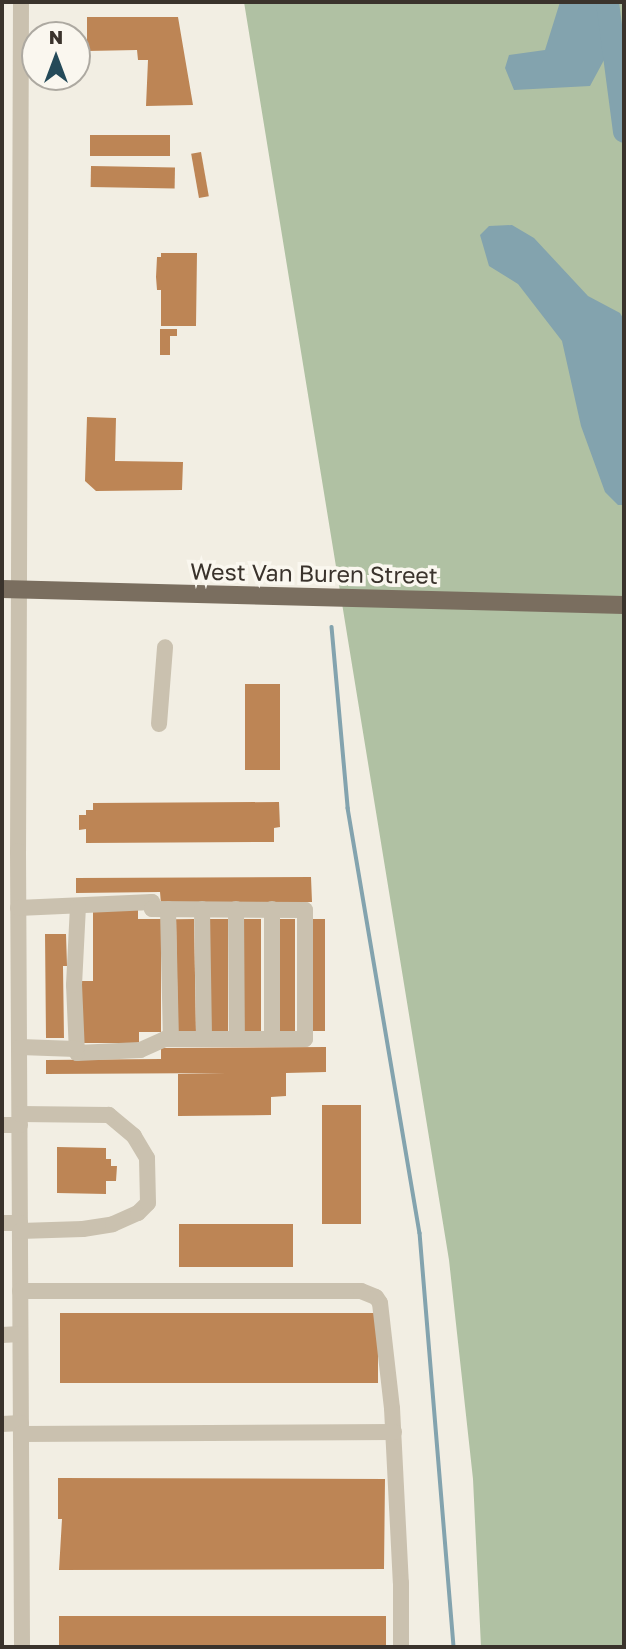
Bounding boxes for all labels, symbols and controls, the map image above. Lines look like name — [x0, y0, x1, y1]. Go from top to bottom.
north arrow — [21, 21, 91, 91]
text: N — [49, 25, 63, 48]
street label: West Van Buren Street — [190, 557, 438, 589]

